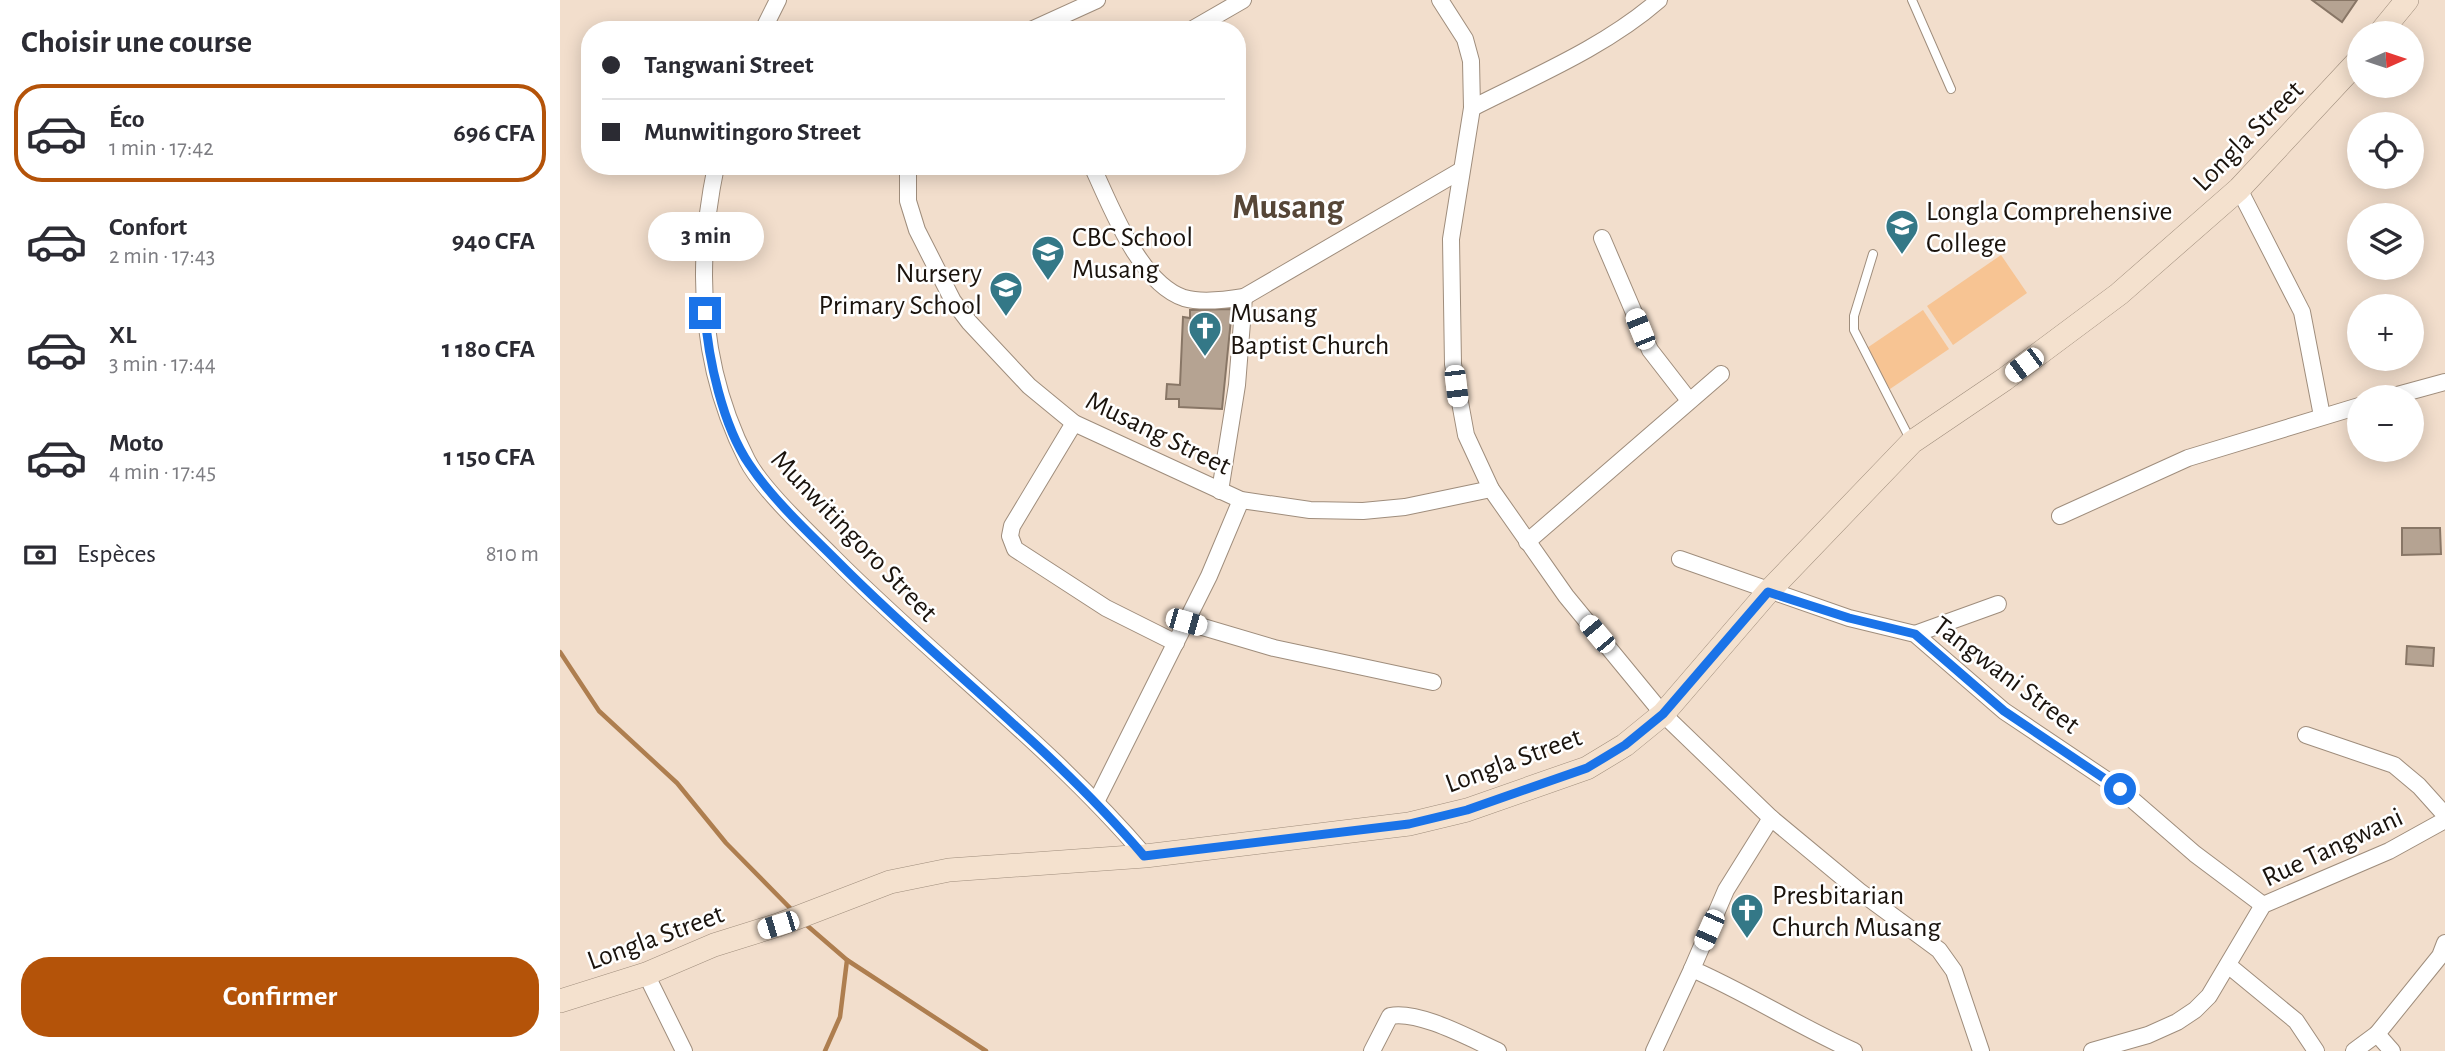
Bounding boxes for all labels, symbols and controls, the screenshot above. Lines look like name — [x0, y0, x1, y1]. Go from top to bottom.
north arrow — [2347, 21, 2424, 98]
map controls — [2347, 21, 2424, 462]
text: Choisir une course — [21, 26, 252, 58]
text: Tangwani Street — [644, 52, 814, 78]
street label: Longla Street — [2188, 76, 2309, 197]
icon: car — [25, 102, 88, 165]
text: Éco — [109, 106, 145, 132]
button: locate — [2347, 112, 2424, 189]
text: Munwitingoro Street — [644, 119, 861, 145]
text: 696 CFA — [453, 120, 535, 146]
text: 1 min · 17:42 — [109, 137, 214, 160]
district label: Musang — [1232, 190, 1344, 225]
place label: Longla Comprehensive College — [1926, 198, 2172, 258]
button: layers — [2347, 203, 2424, 280]
school or university icon: Longla Comprehensive College — [1883, 207, 1921, 256]
icon: car — [25, 210, 88, 273]
callout: 3 min — [647, 212, 763, 260]
text: Confort — [109, 214, 187, 240]
place label: CBC School Musang — [1072, 224, 1193, 284]
text: 3 min — [681, 225, 731, 248]
text: 940 CFA — [452, 228, 535, 254]
school or university icon: CBC School Musang — [1029, 233, 1067, 282]
text: 2 min · 17:43 — [109, 245, 215, 268]
place label: Nursery Primary School — [819, 260, 982, 320]
school or university icon: Nursery Primary School — [987, 269, 1025, 318]
button: + — [2347, 294, 2424, 371]
route end — [689, 297, 721, 329]
place label: Musang Baptist Church — [1230, 300, 1389, 360]
car — [1623, 306, 1658, 352]
church icon: Musang Baptist Church — [1186, 309, 1224, 358]
icon: car — [25, 318, 88, 381]
text: XL — [109, 322, 136, 348]
text: 1 180 CFA — [442, 336, 535, 362]
car — [2001, 344, 2048, 386]
text: 3 min · 17:44 — [109, 353, 216, 376]
car — [1444, 364, 1469, 408]
button: − — [2347, 385, 2424, 462]
street label: Musang Street — [1081, 387, 1235, 481]
icon: car — [25, 426, 88, 489]
text: Moto — [109, 430, 164, 456]
text: 1 150 CFA — [443, 444, 535, 470]
street label: Munwitingoro Street — [765, 446, 942, 627]
text: 4 min · 17:45 — [109, 461, 216, 484]
icon: cash — [21, 536, 59, 574]
text: Espèces — [77, 541, 156, 567]
text: 810 m — [486, 543, 539, 566]
car — [1163, 606, 1210, 638]
car — [1576, 611, 1619, 657]
street label: Tangwani Street — [1927, 612, 2084, 740]
street label: Longla Street — [1442, 723, 1586, 799]
route start — [2104, 773, 2136, 805]
street label: Rue Tangwani — [2258, 803, 2407, 893]
place label: Presbitarian Church Musang — [1772, 882, 1941, 942]
church icon: Presbitarian Church Musang — [1728, 891, 1766, 940]
street label: Longla Street — [584, 900, 728, 976]
car — [1691, 907, 1728, 953]
car — [755, 909, 802, 941]
button: Confirmer — [21, 957, 539, 1037]

